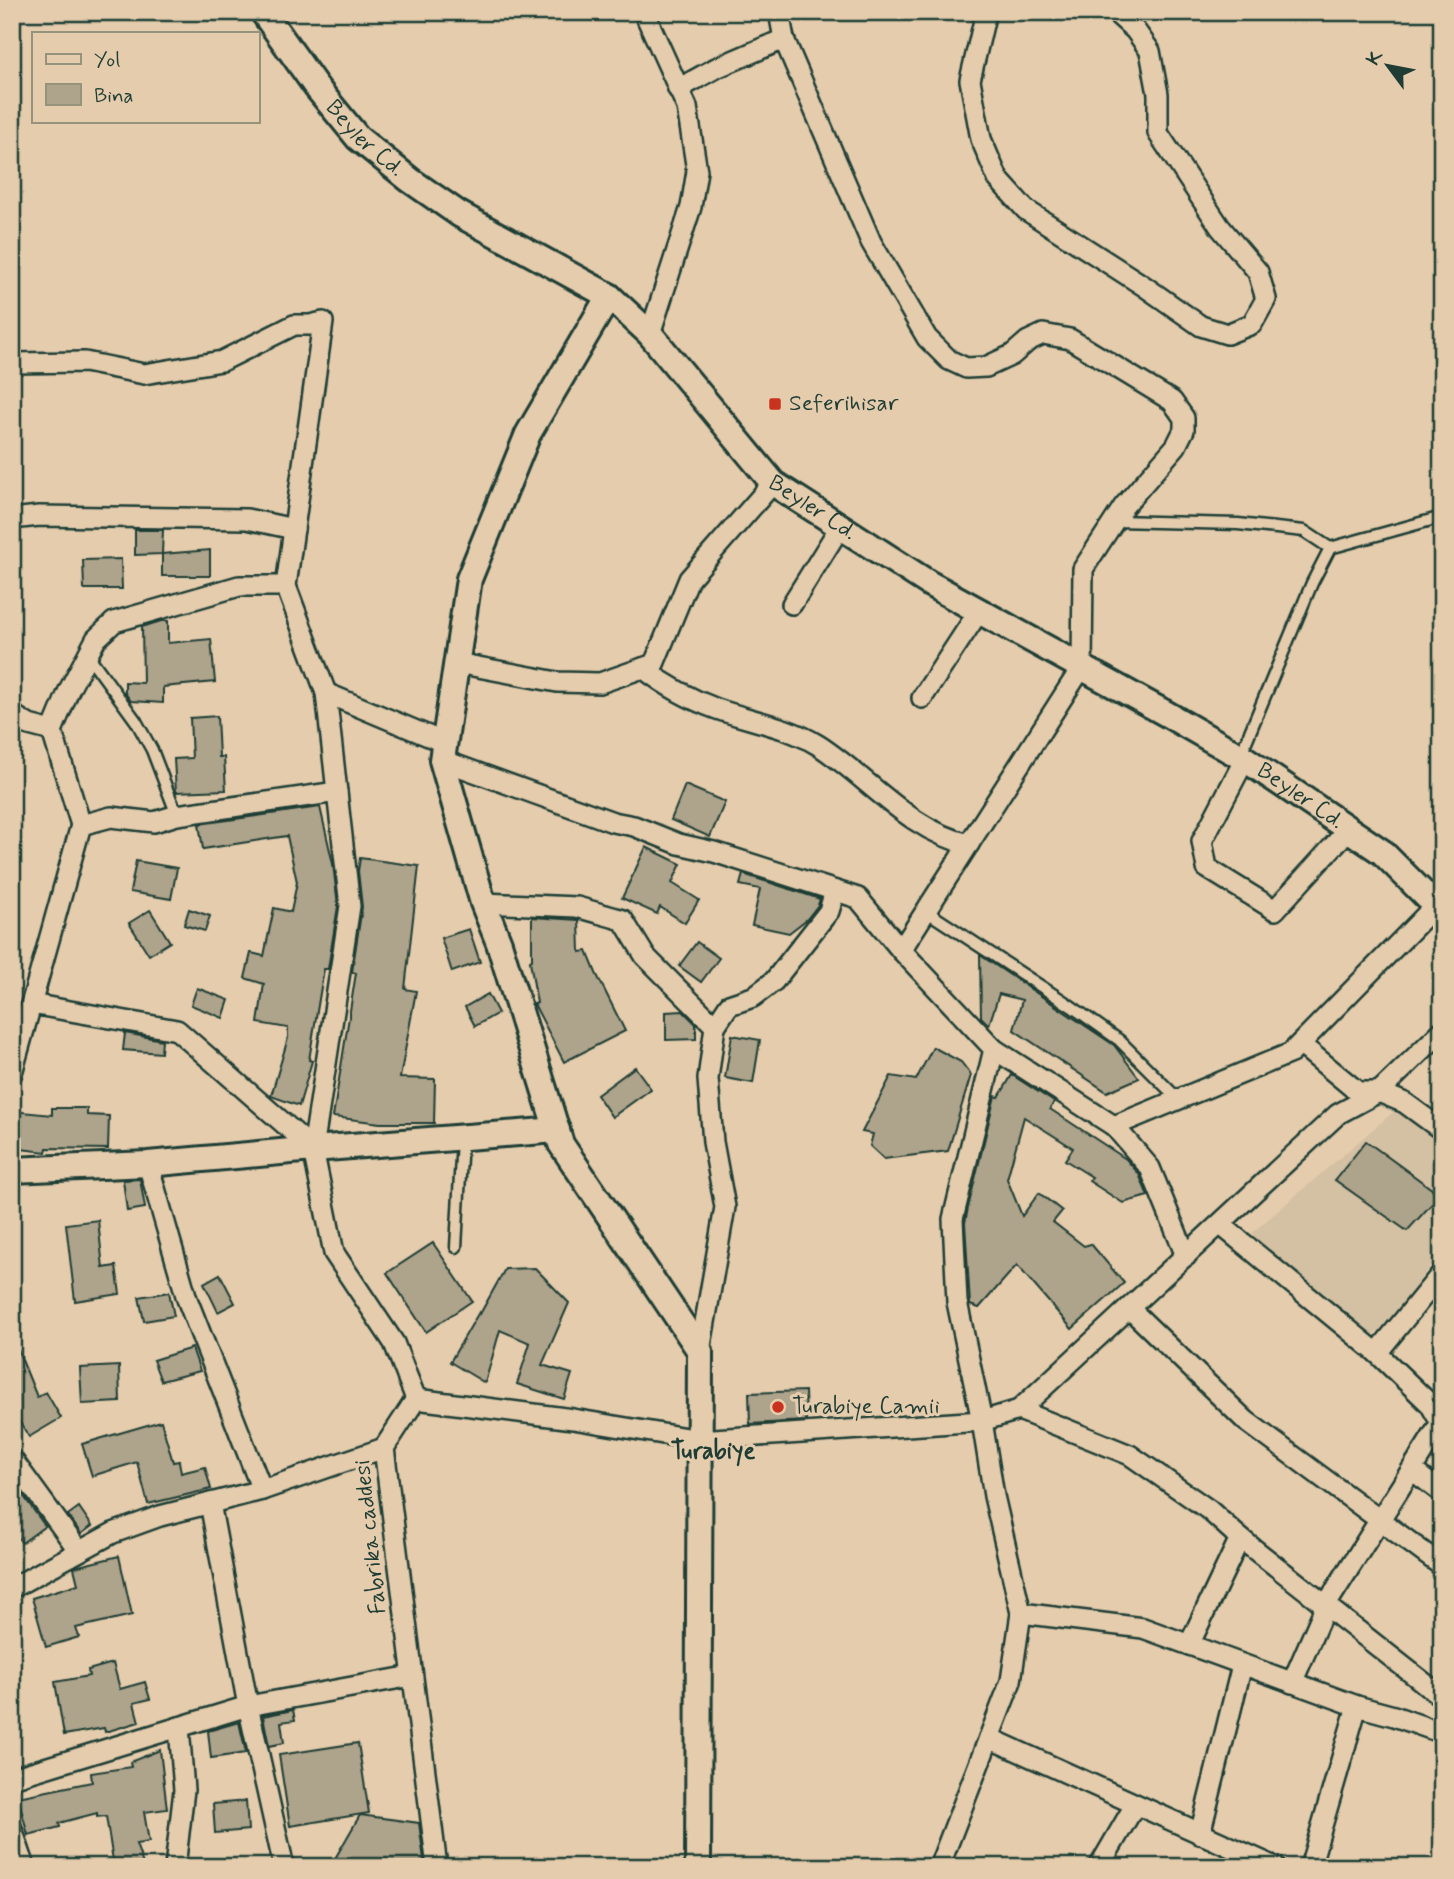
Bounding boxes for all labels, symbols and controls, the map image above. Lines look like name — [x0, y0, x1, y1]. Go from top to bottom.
legend — [32, 32, 259, 122]
north arrow — [1352, 32, 1422, 102]
text: K — [1361, 45, 1389, 70]
text: Yol — [94, 46, 120, 74]
text: Bina — [94, 82, 134, 110]
street label: Beyler Cd. — [318, 94, 410, 184]
place label: Seferihisar — [789, 389, 899, 419]
marker: Seferihisar — [767, 396, 783, 412]
street label: Beyler Cd. — [762, 469, 862, 548]
street label: Beyler Cd. — [1250, 756, 1350, 837]
place label: Turabiye Camii — [792, 1392, 940, 1422]
marker: Turabiye Camii — [770, 1399, 786, 1415]
district label: Turabiye — [671, 1436, 755, 1467]
street label: Fabrika caddesi — [348, 1458, 394, 1616]

